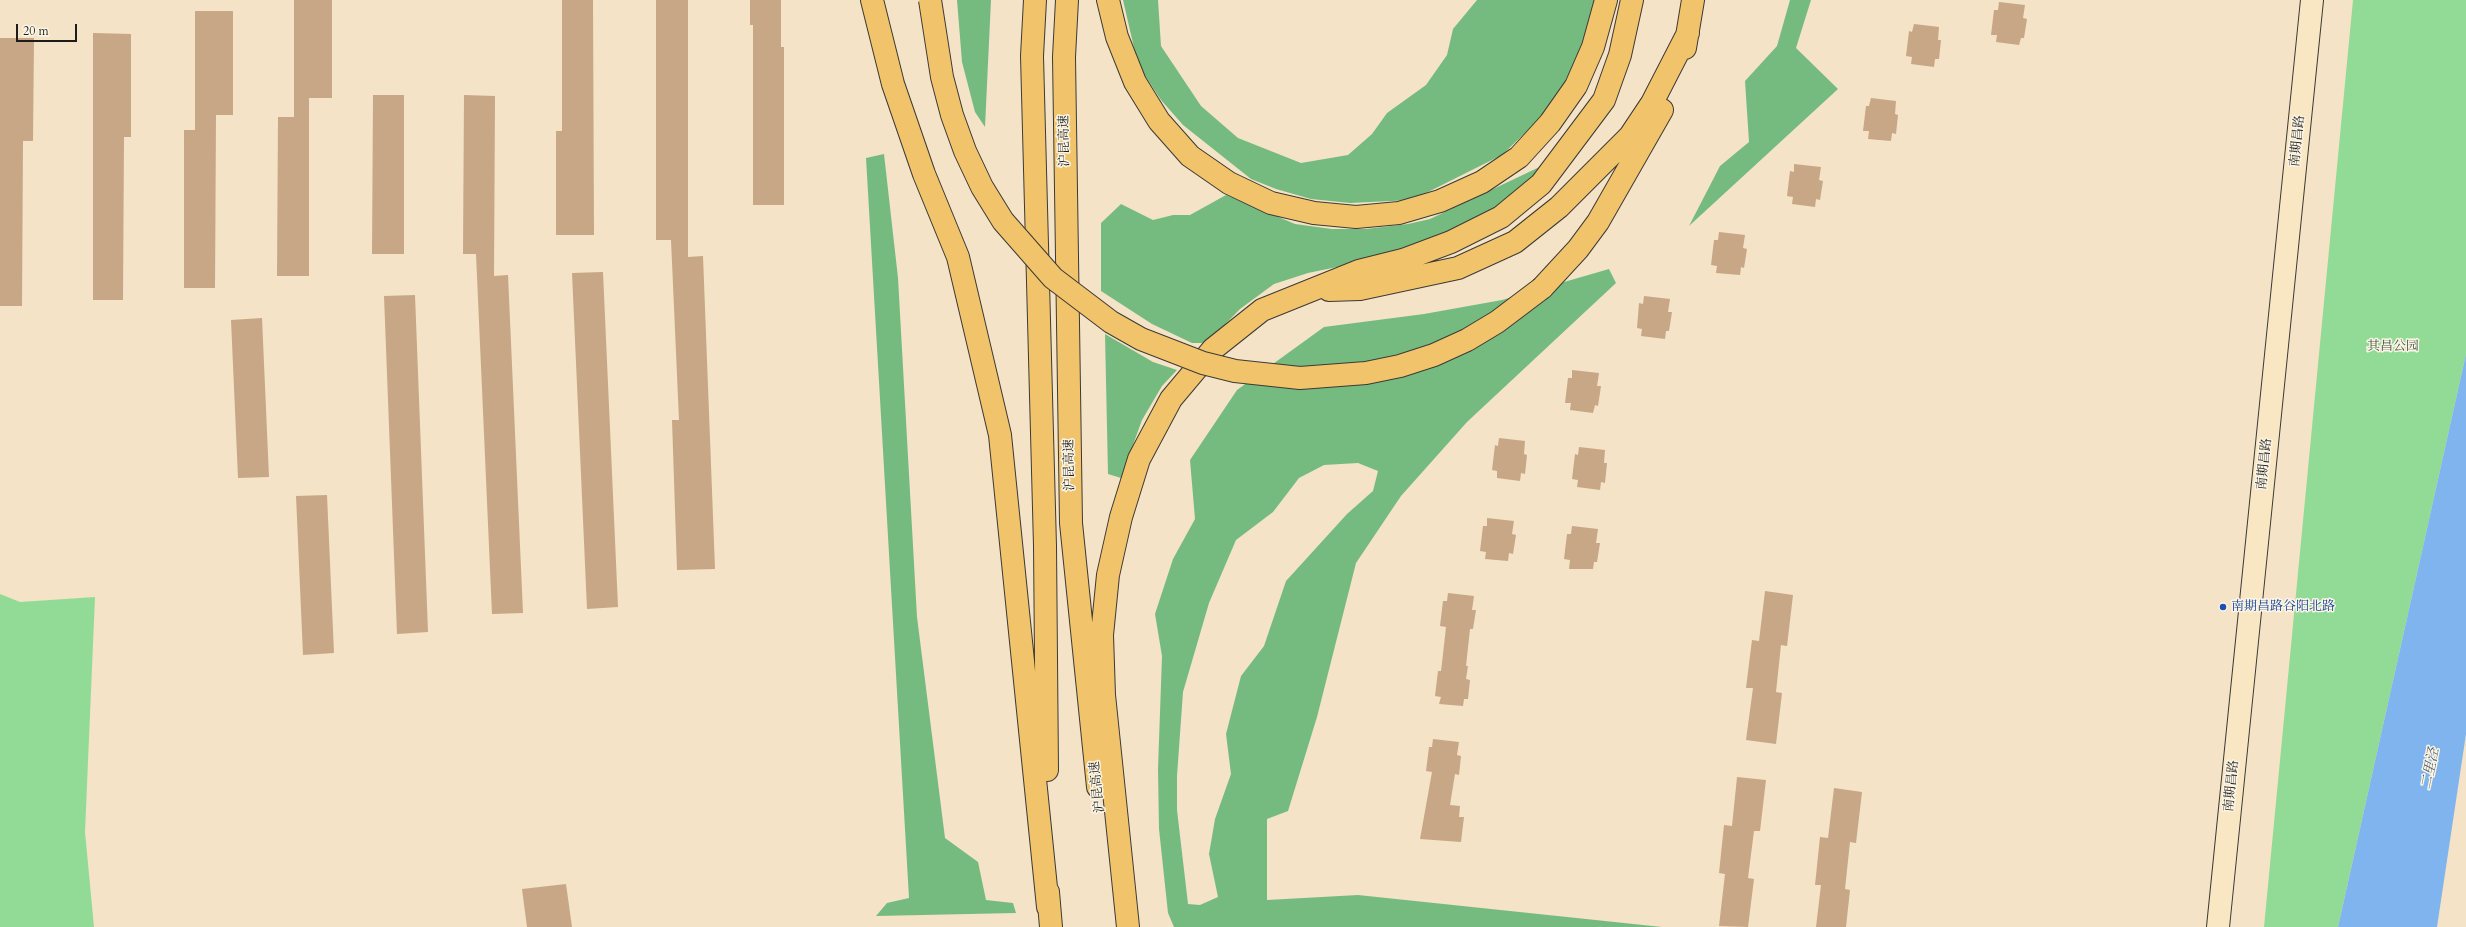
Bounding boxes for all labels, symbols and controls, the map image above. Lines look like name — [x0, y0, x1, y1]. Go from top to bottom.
scale bar — [18, 16, 79, 42]
text: 20 m — [23, 23, 49, 39]
street label: 南期昌路 — [2288, 114, 2308, 168]
street label: 沪昆高速 — [1057, 115, 1073, 167]
park label: 其昌公园 — [2367, 339, 2419, 355]
street label: 南期昌路 — [2255, 437, 2275, 491]
street label: 沪昆高速 — [1062, 439, 1078, 491]
place label: 南期昌路谷阳北路 — [2231, 599, 2335, 615]
marker: 南期昌路谷阳北路 — [2218, 602, 2228, 612]
water label: 二里泾 — [2418, 747, 2444, 791]
street label: 南期昌路 — [2222, 759, 2242, 813]
street label: 沪昆高速 — [1088, 760, 1108, 814]

